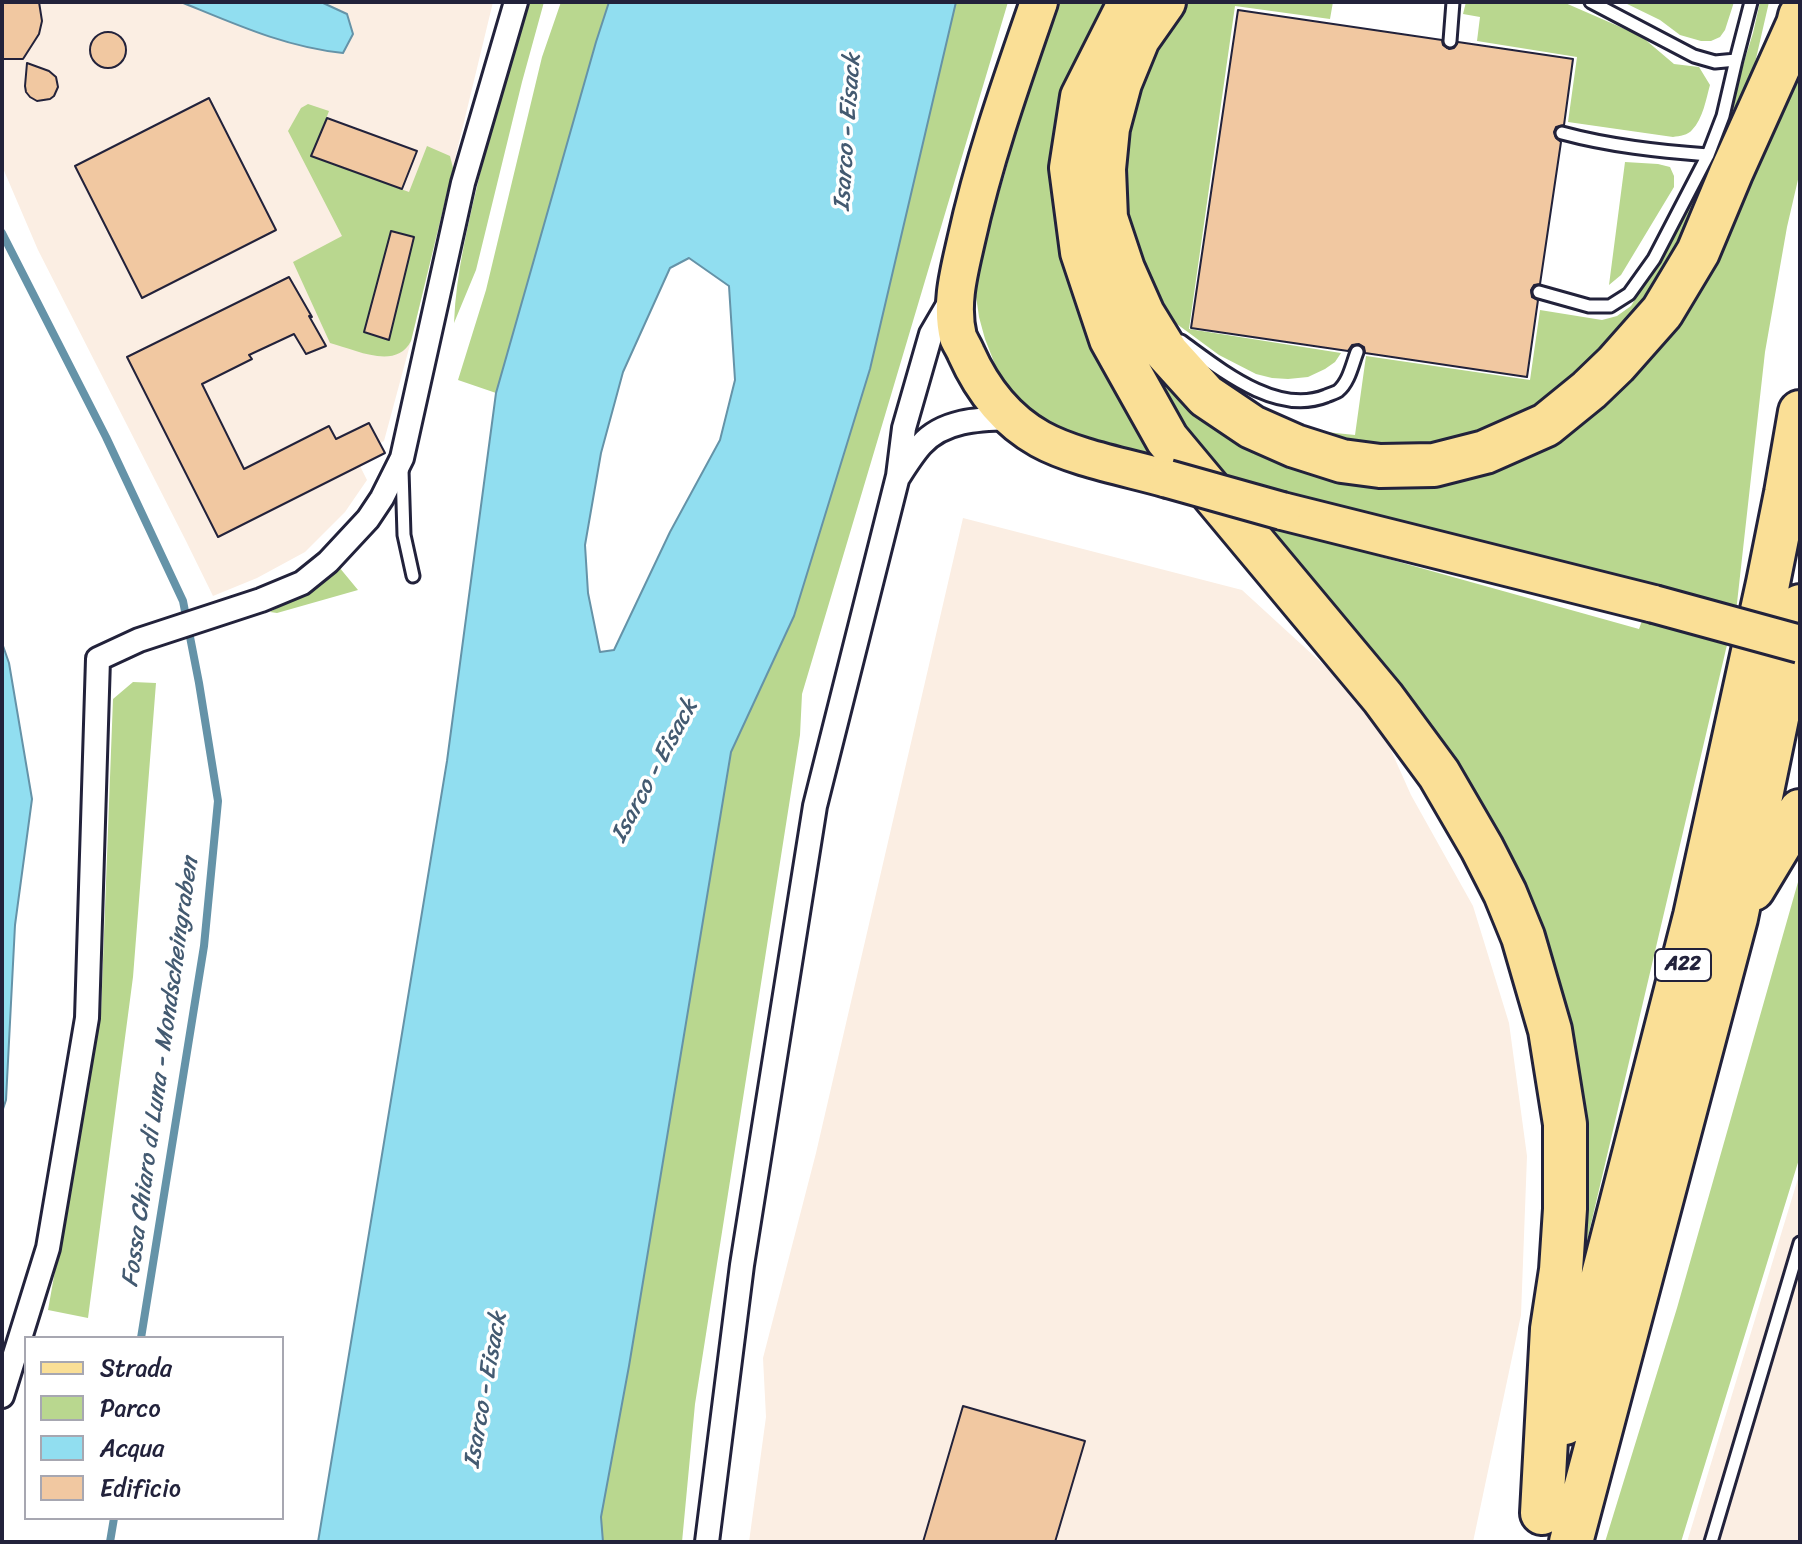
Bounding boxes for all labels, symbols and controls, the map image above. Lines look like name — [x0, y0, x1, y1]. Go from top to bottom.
water label: Isarco - Eisack — [828, 52, 868, 212]
water label: Isarco - Eisack — [605, 695, 705, 847]
water label: Fossa Chiaro di Luna - Mondscheingraben — [117, 855, 205, 1289]
road number: A22 — [1655, 949, 1711, 981]
water label: Isarco - Eisack — [458, 1310, 514, 1470]
legend — [24, 1336, 284, 1520]
text: Strada — [100, 1347, 172, 1389]
text: Parco — [100, 1387, 161, 1429]
text: Acqua — [100, 1427, 164, 1469]
text: Edificio — [100, 1467, 181, 1509]

